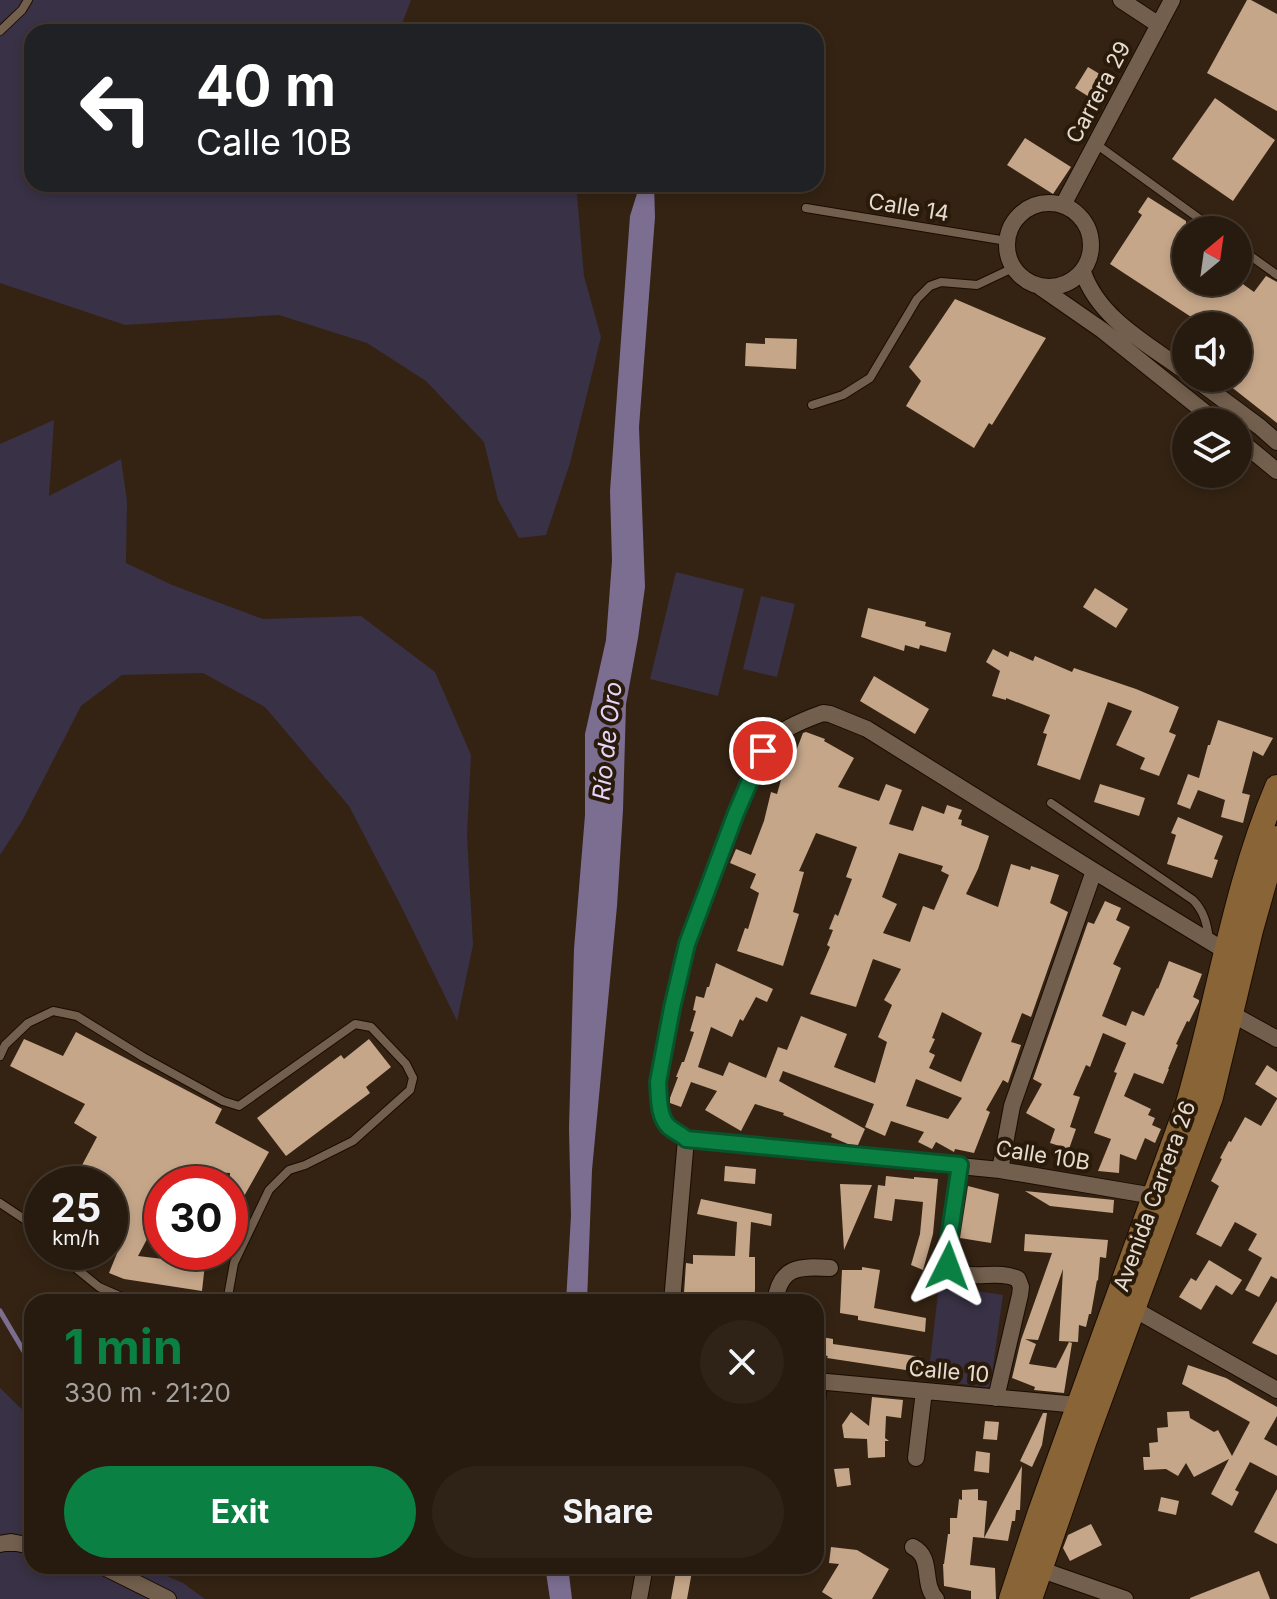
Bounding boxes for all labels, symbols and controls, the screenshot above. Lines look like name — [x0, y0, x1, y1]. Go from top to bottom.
street label: Carrera 29 — [1060, 37, 1136, 147]
text: 40 m — [196, 52, 336, 120]
icon: left — [64, 56, 168, 160]
text: Calle 10B — [196, 120, 352, 164]
street label: Calle 14 — [867, 188, 951, 226]
north arrow — [1172, 216, 1252, 296]
map controls — [1172, 216, 1252, 488]
button: sound — [1172, 312, 1252, 392]
button: layers — [1172, 408, 1252, 488]
water label: Río de Oro — [586, 680, 628, 802]
pin — [729, 717, 797, 785]
icon: arrive — [741, 729, 785, 773]
street label: Avenida Carrera 26 — [1108, 1097, 1200, 1295]
street label: Calle 10B — [994, 1135, 1092, 1175]
speed limit sign: 30 — [144, 1166, 248, 1270]
text: 25 — [51, 1183, 101, 1232]
position arrow — [906, 1224, 990, 1308]
text: km/h — [52, 1226, 100, 1250]
text: 1 min — [64, 1317, 183, 1376]
button: close — [700, 1320, 784, 1404]
street label: Calle 10 — [908, 1355, 990, 1387]
text: 330 m · 21:20 — [64, 1377, 231, 1408]
button: Exit — [64, 1466, 416, 1558]
button: Share — [432, 1466, 784, 1558]

